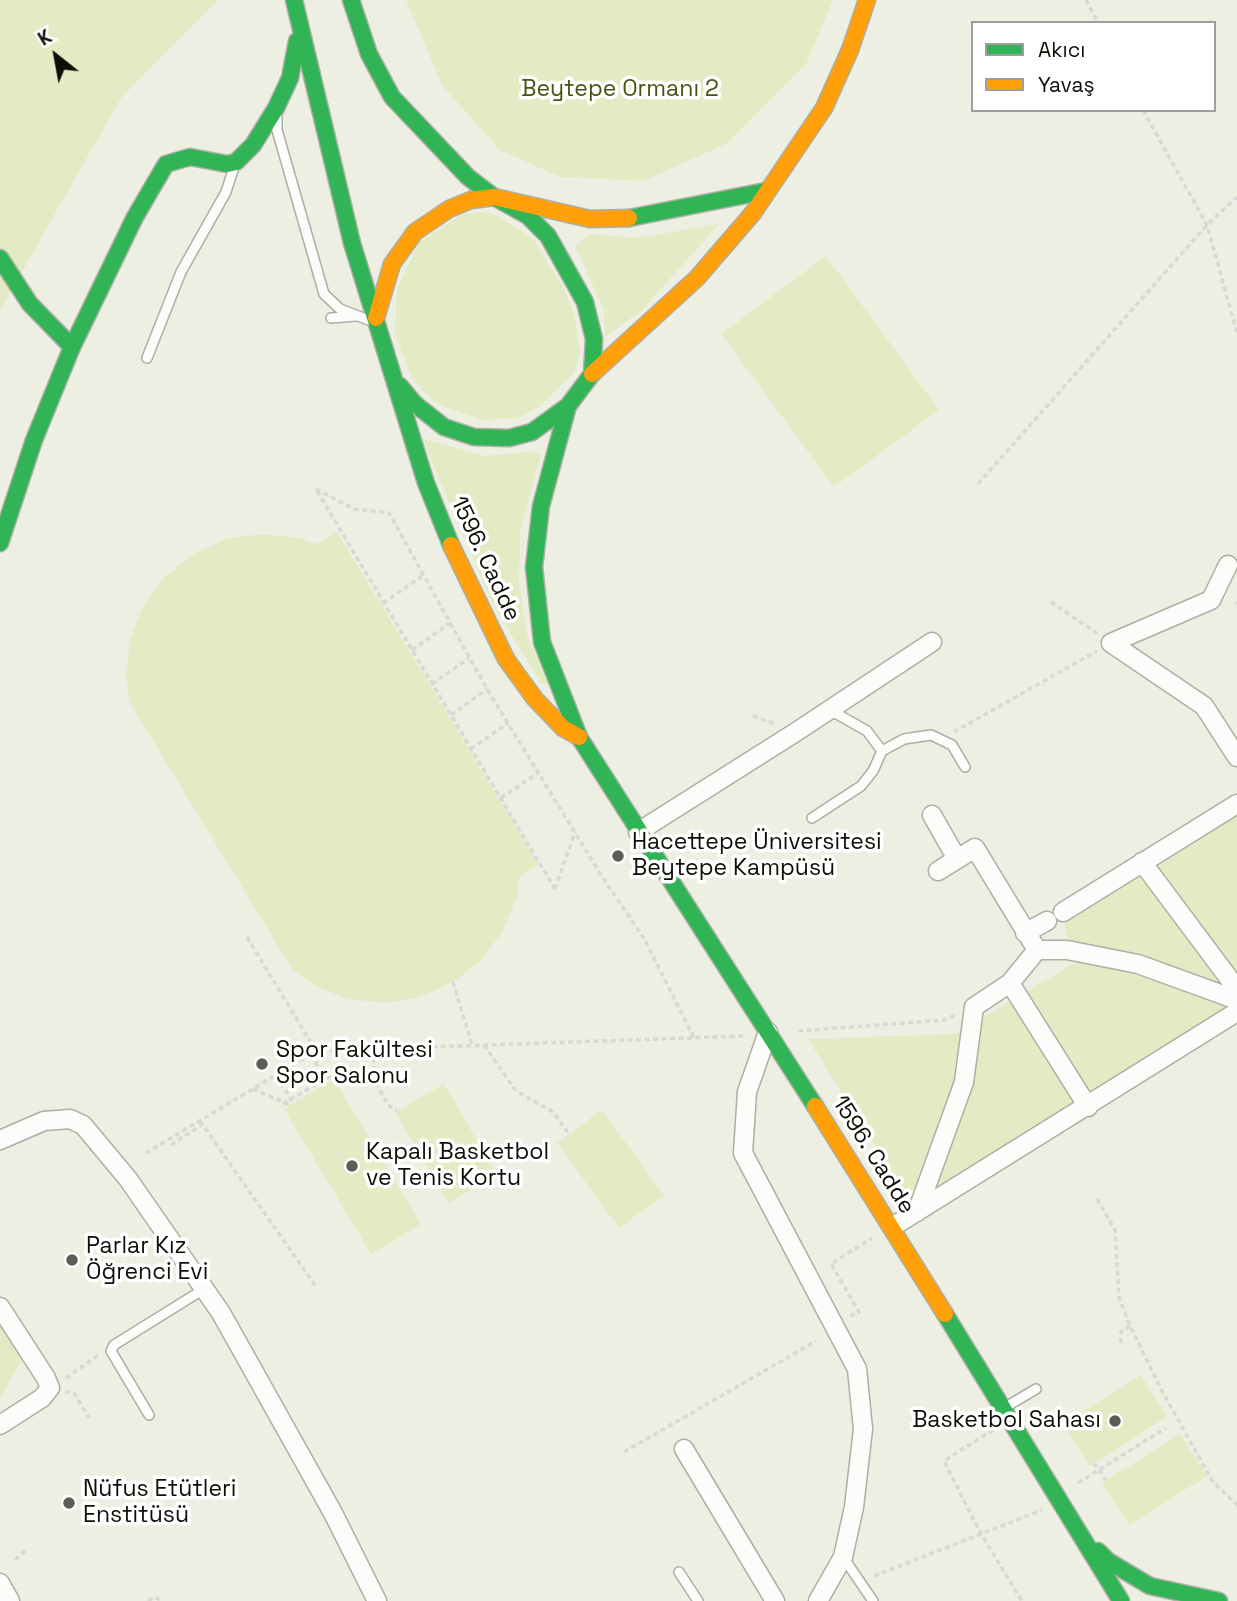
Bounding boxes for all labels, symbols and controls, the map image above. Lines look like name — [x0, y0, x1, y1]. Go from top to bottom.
north arrow — [21, 21, 91, 91]
legend — [971, 21, 1216, 112]
text: K — [33, 24, 56, 51]
text: Akıcı — [1038, 36, 1085, 63]
text: Yavaş — [1038, 71, 1095, 98]
park label: Beytepe Ormanı 2 — [521, 76, 719, 104]
street label: 1596. Cadde — [444, 492, 526, 626]
place label: Hacettepe Üniversitesi Beytepe Kampüsü — [632, 829, 882, 883]
marker: Hacettepe Üniversitesi Beytepe Kampüsü — [610, 848, 626, 864]
place label: Spor Fakültesi Spor Salonu — [276, 1037, 433, 1091]
marker: Spor Fakültesi Spor Salonu — [254, 1056, 270, 1072]
street label: 1596. Cadde — [826, 1091, 920, 1219]
place label: Kapalı Basketbol ve Tenis Kortu — [366, 1139, 549, 1193]
marker: Kapalı Basketbol ve Tenis Kortu — [344, 1158, 360, 1174]
place label: Parlar Kız Öğrenci Evi — [86, 1233, 208, 1287]
marker: Parlar Kız Öğrenci Evi — [64, 1252, 80, 1268]
place label: Basketbol Sahası — [912, 1407, 1101, 1435]
marker: Basketbol Sahası — [1107, 1413, 1123, 1429]
place label: Nüfus Etütleri Enstitüsü — [83, 1476, 236, 1530]
marker: Nüfus Etütleri Enstitüsü — [61, 1495, 77, 1511]

